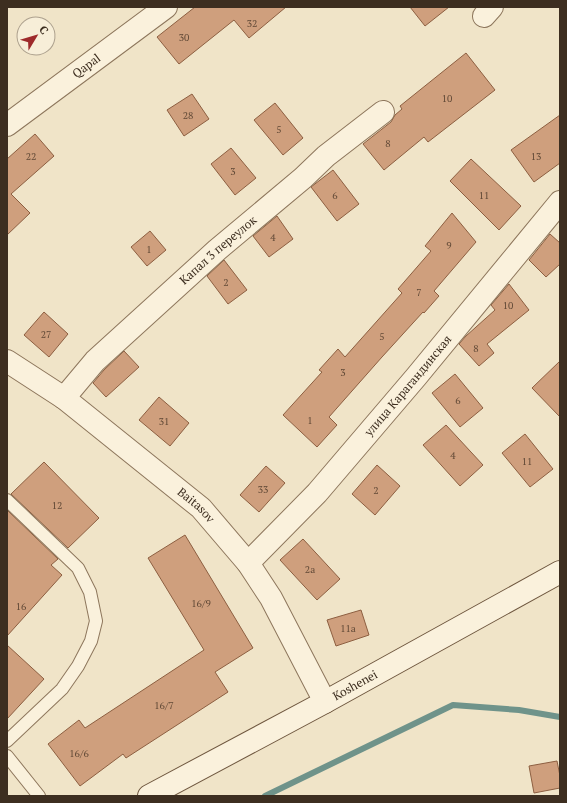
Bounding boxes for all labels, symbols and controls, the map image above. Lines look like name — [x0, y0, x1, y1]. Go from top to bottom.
north arrow — [16, 16, 56, 56]
house number: 32 — [247, 17, 257, 30]
text: С — [36, 23, 52, 37]
house number: 30 — [179, 31, 189, 44]
street label: Qapal — [69, 50, 104, 81]
house number: 10 — [442, 92, 452, 105]
house number: 28 — [183, 109, 193, 122]
house number: 5 — [276, 123, 282, 136]
house number: 8 — [385, 137, 391, 150]
house number: 22 — [26, 150, 36, 163]
house number: 13 — [531, 150, 541, 163]
house number: 3 — [230, 165, 236, 178]
house number: 6 — [332, 189, 338, 202]
house number: 11 — [479, 189, 489, 202]
street label: Капал 3 переулок — [176, 212, 260, 287]
house number: 4 — [270, 231, 276, 244]
house number: 9 — [446, 239, 452, 252]
house number: 1 — [146, 243, 152, 256]
house number: 2 — [223, 276, 229, 289]
house number: 7 — [416, 286, 422, 299]
house number: 10 — [503, 299, 513, 312]
house number: 27 — [41, 328, 51, 341]
house number: 5 — [379, 330, 385, 343]
street label: улица Карагандинская — [360, 332, 454, 440]
house number: 8 — [473, 342, 479, 355]
house number: 3 — [340, 366, 346, 379]
house number: 6 — [455, 394, 461, 407]
house number: 1 — [307, 414, 313, 427]
house number: 31 — [159, 415, 169, 428]
house number: 4 — [450, 449, 456, 462]
house number: 11 — [522, 455, 532, 468]
house number: 33 — [258, 483, 268, 496]
street label: Baitasov — [175, 484, 219, 526]
house number: 2 — [373, 484, 379, 497]
house number: 12 — [52, 499, 62, 512]
house number: 2а — [305, 563, 315, 576]
house number: 16/9 — [191, 597, 211, 610]
house number: 16 — [16, 600, 27, 613]
house number: 11а — [340, 622, 356, 635]
street label: Koshenei — [330, 666, 380, 703]
house number: 16/7 — [154, 699, 174, 712]
house number: 16/6 — [69, 747, 89, 760]

